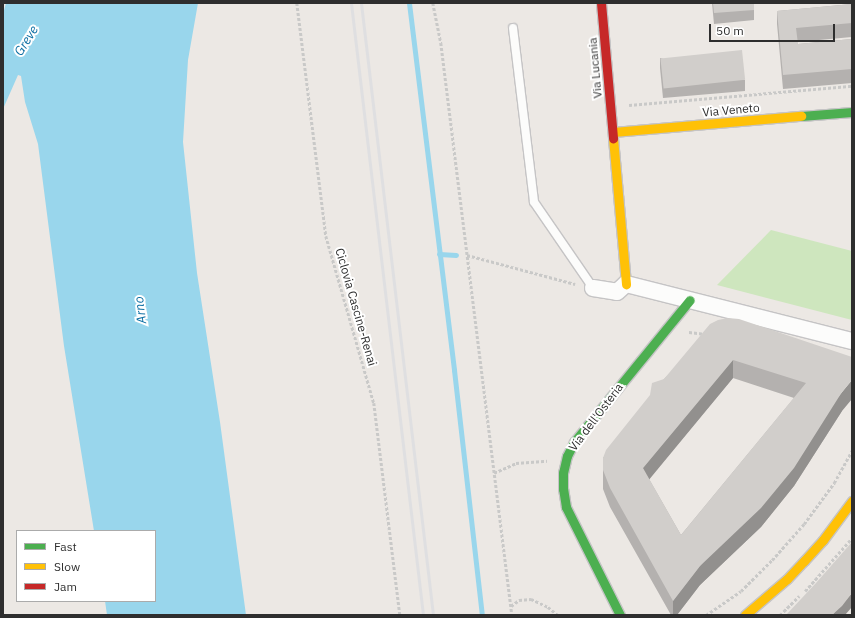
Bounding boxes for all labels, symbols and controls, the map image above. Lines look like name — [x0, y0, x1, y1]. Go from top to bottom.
scale bar — [711, 16, 837, 42]
water label: Greve — [12, 23, 42, 59]
text: 50 m — [716, 23, 744, 38]
street label: Via Lucania — [585, 37, 605, 99]
street label: Via Veneto — [702, 100, 760, 120]
street label: Ciclovia Cascine-Renai — [332, 246, 380, 368]
water label: Arno — [132, 295, 150, 325]
street label: Via dell'Osteria — [566, 380, 626, 454]
legend — [16, 530, 156, 602]
text: Fast — [54, 539, 77, 554]
text: Slow — [54, 559, 80, 574]
text: Jam — [54, 579, 77, 594]

